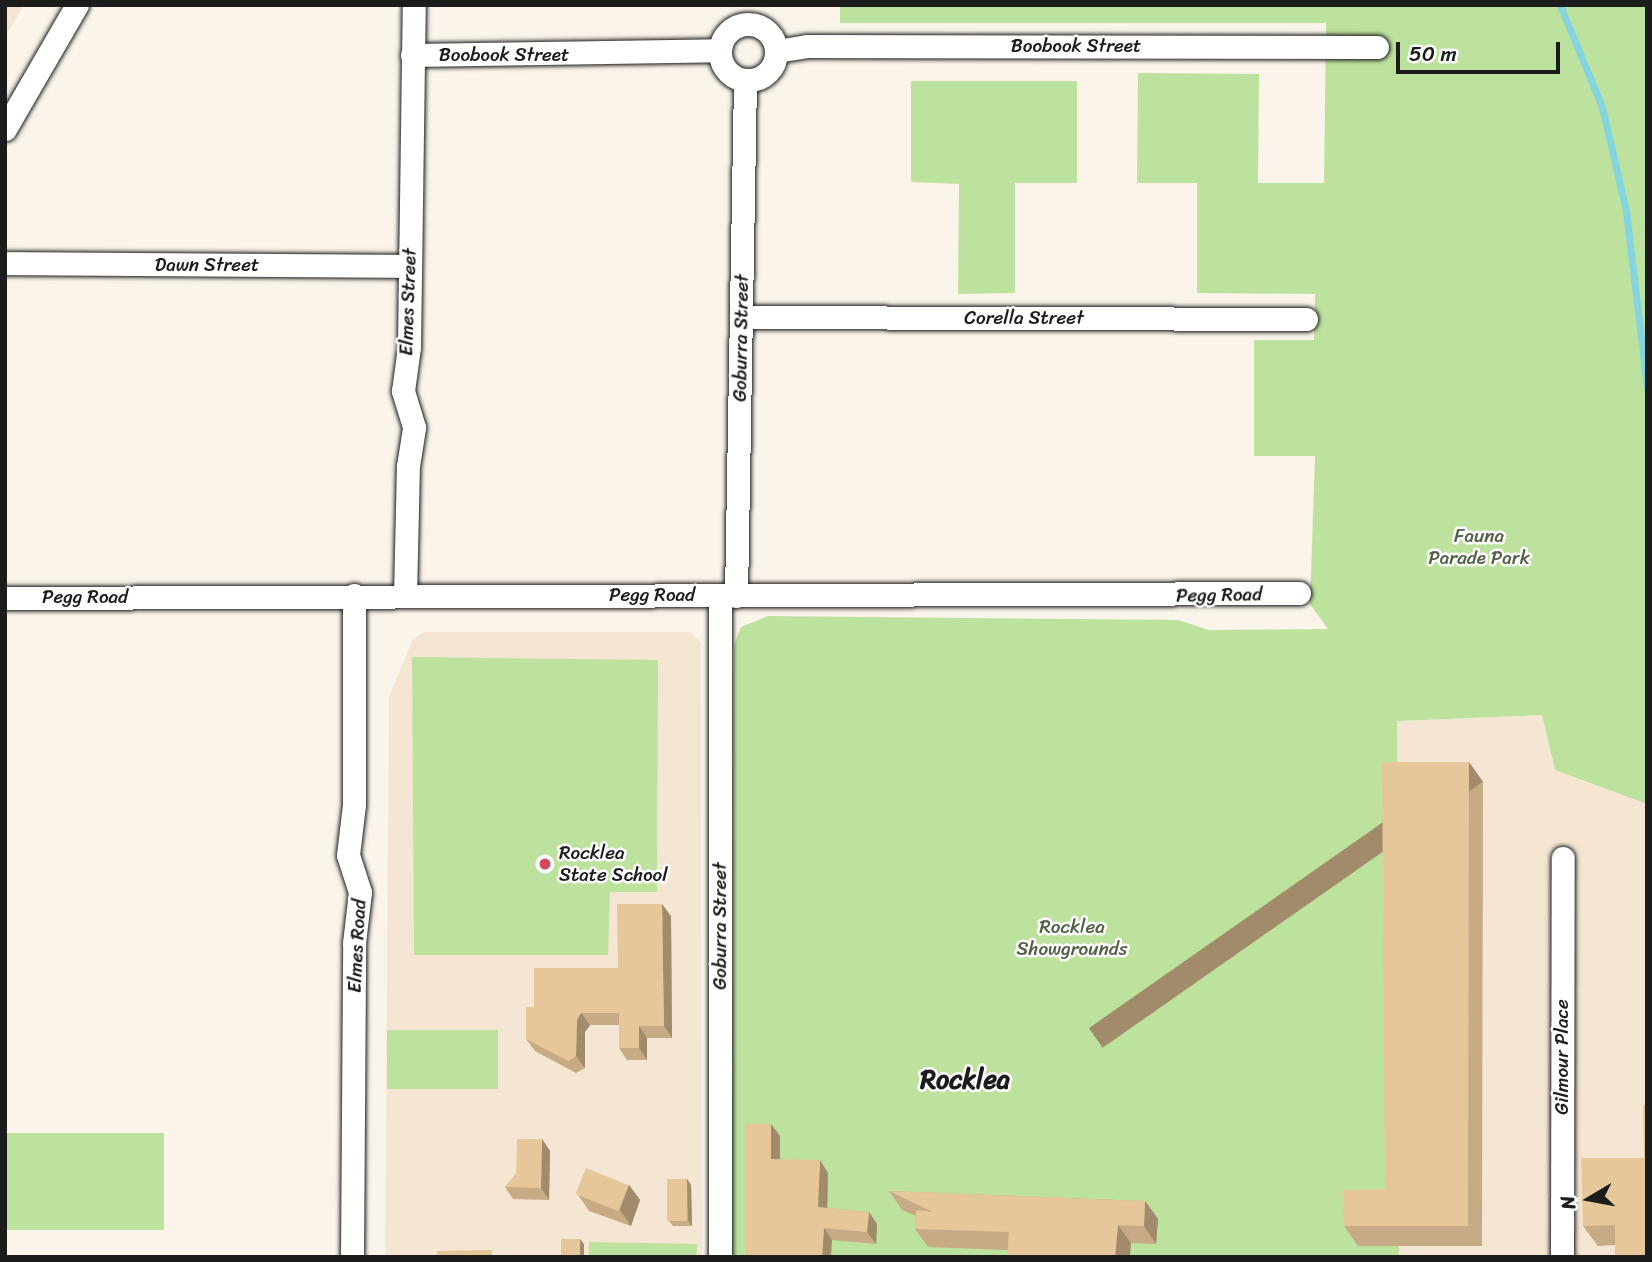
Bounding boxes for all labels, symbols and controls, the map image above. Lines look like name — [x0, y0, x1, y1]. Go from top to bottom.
scale bar — [1400, 28, 1564, 72]
street label: Boobook Street — [1010, 35, 1142, 57]
text: 50 m — [1409, 35, 1457, 73]
street label: Boobook Street — [438, 44, 570, 66]
street label: Elmes Street — [395, 248, 421, 356]
street label: Dawn Street — [155, 254, 259, 276]
street label: Goburra Street — [728, 274, 754, 402]
street label: Corella Street — [964, 307, 1084, 329]
park label: Fauna Parade Park — [1428, 525, 1530, 569]
street label: Pegg Road — [1176, 583, 1262, 607]
street label: Pegg Road — [609, 584, 695, 606]
street label: Pegg Road — [42, 586, 128, 608]
place label: Rocklea State School — [559, 842, 668, 886]
marker: Rocklea State School — [537, 856, 553, 872]
street label: Goburra Street — [709, 862, 731, 990]
street label: Elmes Road — [343, 899, 371, 993]
park label: Rocklea Showgrounds — [1017, 916, 1127, 960]
street label: Gilmour Place — [1551, 999, 1573, 1115]
district label: Rocklea — [920, 1064, 1010, 1096]
north arrow — [1554, 1164, 1624, 1234]
text: N — [1550, 1193, 1585, 1212]

